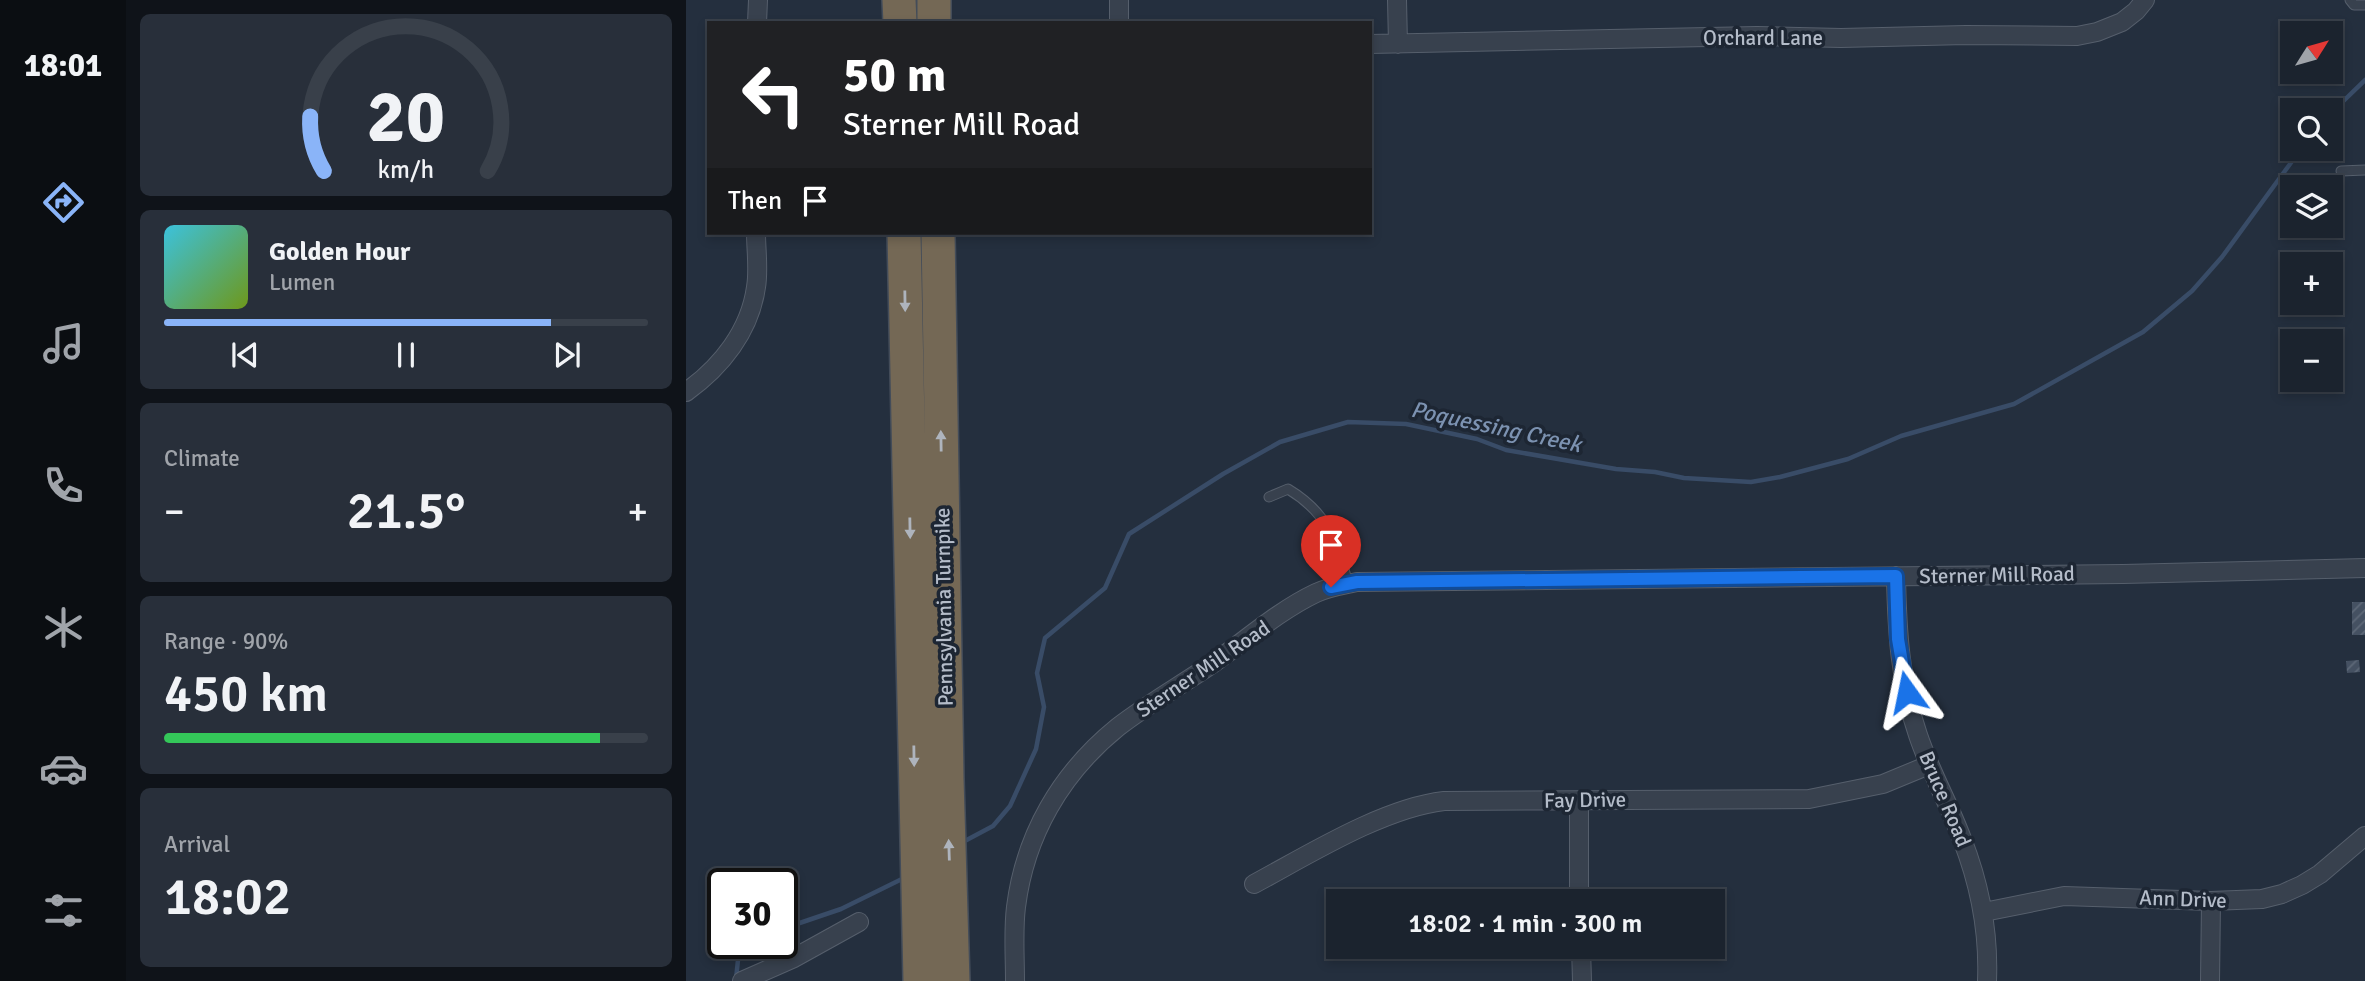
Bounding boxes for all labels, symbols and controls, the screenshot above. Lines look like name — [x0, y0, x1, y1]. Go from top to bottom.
north arrow — [2280, 21, 2343, 84]
map controls — [2280, 21, 2343, 392]
street label: Orchard Lane — [1703, 25, 1823, 51]
text: 50 m — [843, 45, 946, 105]
text: 18:01 — [24, 46, 102, 85]
icon: left — [728, 49, 819, 140]
text: 20 — [367, 73, 445, 162]
button: search — [2280, 98, 2343, 161]
text: Sterner Mill Road — [843, 105, 1080, 144]
text: km/h — [378, 154, 434, 185]
button: layers — [2280, 175, 2343, 238]
icon: directions — [39, 178, 88, 227]
icon: arrive — [796, 182, 834, 220]
text: Then — [728, 185, 782, 217]
text: Golden Hour — [269, 236, 410, 268]
button: + — [2280, 252, 2343, 315]
text: Lumen — [269, 268, 335, 297]
one-way arrow — [899, 290, 911, 312]
icon: music — [39, 319, 88, 368]
button: − — [2280, 329, 2343, 392]
icon: previous — [226, 336, 264, 374]
icon: pause — [387, 336, 425, 374]
icon: next — [548, 336, 586, 374]
water label: Poquessing Creek — [1408, 395, 1586, 460]
one-way arrow — [936, 430, 947, 452]
text: Climate — [164, 444, 240, 473]
icon: phone — [39, 461, 88, 510]
text: 21.5° — [347, 479, 465, 543]
text: − — [164, 488, 185, 535]
text: + — [627, 488, 648, 535]
street label: Pennsylvania Turnpike — [929, 507, 959, 707]
pin — [1301, 515, 1361, 587]
one-way arrow — [904, 518, 916, 540]
icon: arrive — [1312, 526, 1350, 564]
street label: Sterner Mill Road — [1919, 561, 2075, 589]
icon: climate — [39, 603, 88, 652]
street label: Sterner Mill Road — [1131, 615, 1275, 723]
text: Range · 90% — [164, 627, 288, 656]
position arrow — [1870, 655, 1944, 729]
text: 450 km — [164, 662, 328, 726]
icon: car — [39, 744, 88, 793]
one-way arrow — [909, 745, 920, 767]
street label: Bruce Road — [1913, 747, 1977, 851]
street label: Fay Drive — [1544, 786, 1626, 814]
text: Arrival — [164, 830, 230, 859]
one-way arrow — [943, 839, 954, 861]
text: 18:02 — [164, 865, 291, 929]
speed limit sign: 30 — [707, 868, 798, 959]
street label: Ann Drive — [2139, 884, 2227, 914]
icon: filters — [39, 886, 88, 935]
text: 18:02 · 1 min · 300 m — [1409, 908, 1642, 940]

